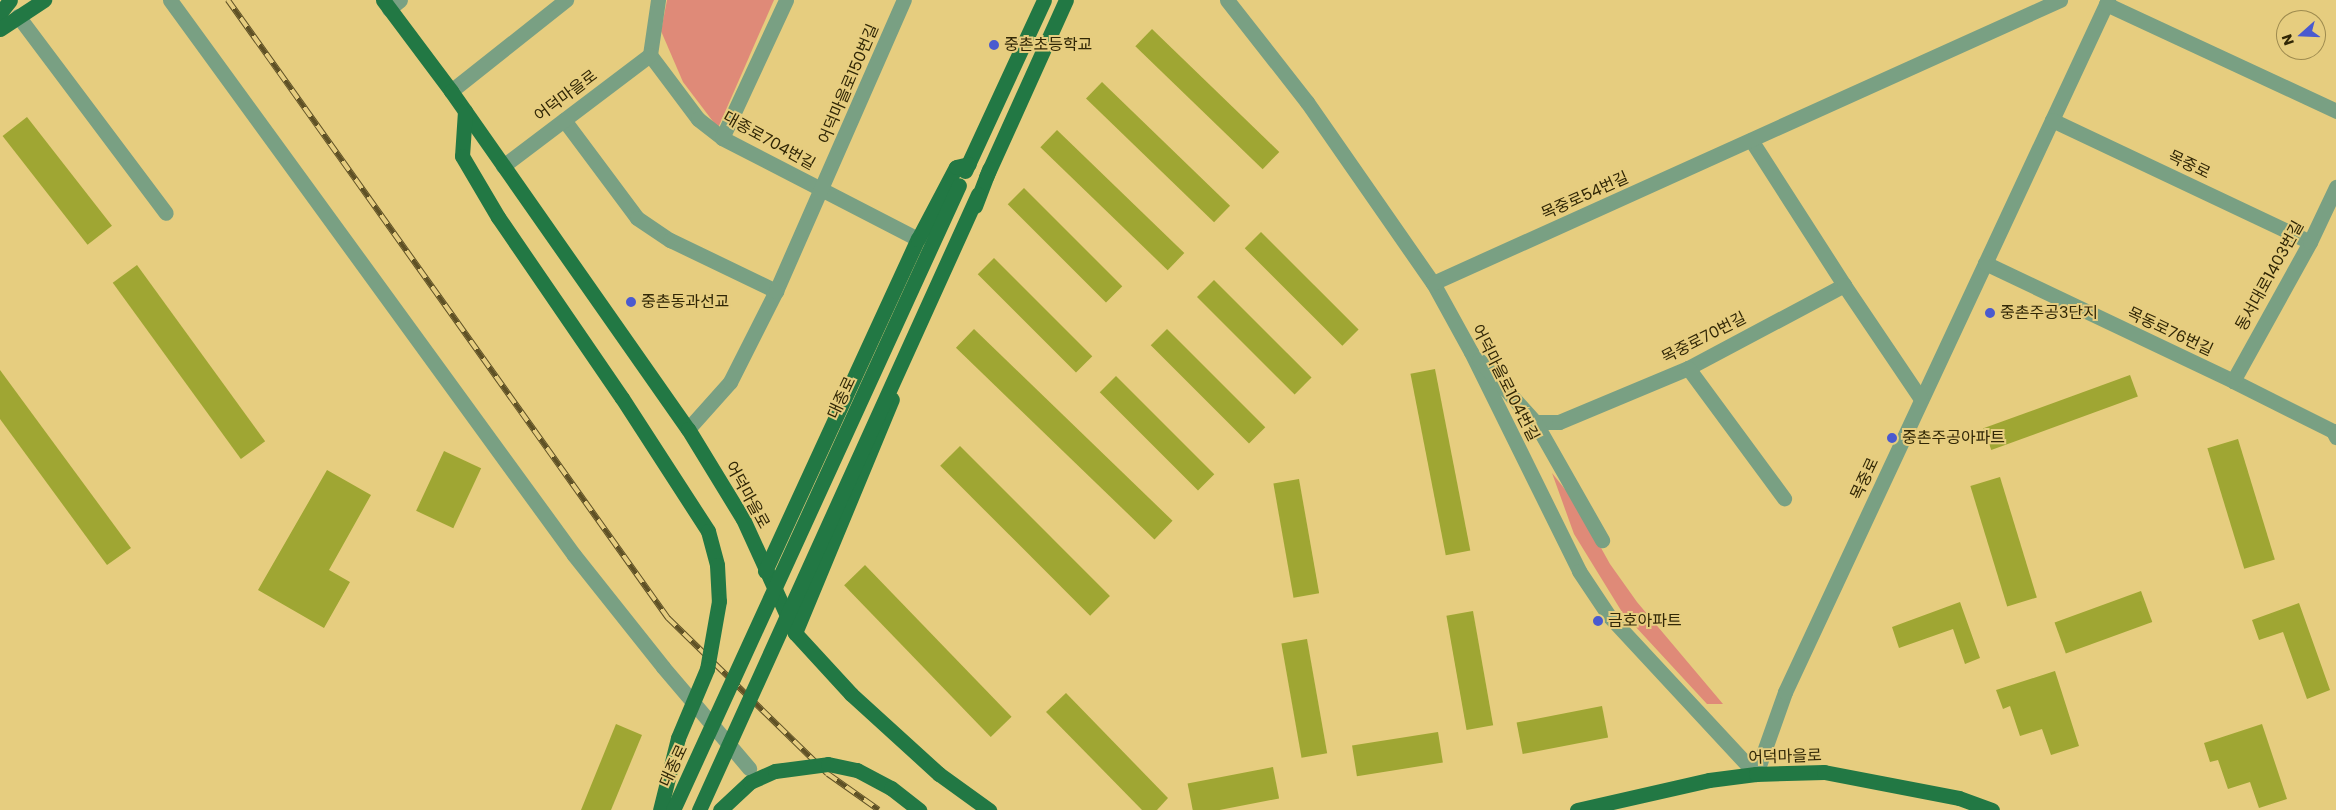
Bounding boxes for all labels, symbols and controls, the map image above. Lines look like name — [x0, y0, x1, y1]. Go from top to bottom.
north arrow — [2276, 10, 2326, 60]
street label: 어덕마을로150번길 — [815, 21, 883, 147]
text: N — [2277, 31, 2299, 48]
place label: 중촌초등학교 — [1004, 35, 1092, 55]
marker: 중촌초등학교 — [988, 39, 1000, 51]
street label: 어덕마을로 — [531, 66, 601, 126]
street label: 대종로704번길 — [720, 108, 818, 174]
street label: 목중로 — [2165, 147, 2213, 183]
street label: 목중로54번길 — [1538, 168, 1632, 224]
street label: 동서대로1403번길 — [2232, 218, 2308, 334]
place label: 중촌동과선교 — [641, 292, 729, 312]
marker: 중촌동과선교 — [625, 296, 637, 308]
place label: 중촌주공3단지 — [2000, 303, 2098, 323]
street label: 목동로76번길 — [2124, 304, 2216, 360]
marker: 중촌주공3단지 — [1984, 307, 1996, 319]
street label: 목중로70번길 — [1658, 308, 1750, 368]
street label: 어덕마을로104번길 — [1467, 321, 1543, 445]
street label: 대종로 — [824, 374, 860, 422]
place label: 중촌주공아파트 — [1902, 428, 2005, 448]
marker: 중촌주공아파트 — [1886, 432, 1898, 444]
street label: 목중로 — [1847, 455, 1883, 503]
street label: 어덕마을로 — [721, 458, 773, 532]
place label: 금호아파트 — [1608, 611, 1682, 631]
marker: 금호아파트 — [1592, 615, 1604, 627]
street label: 대종로 — [656, 742, 692, 790]
street label: 어덕마을로 — [1748, 746, 1822, 768]

